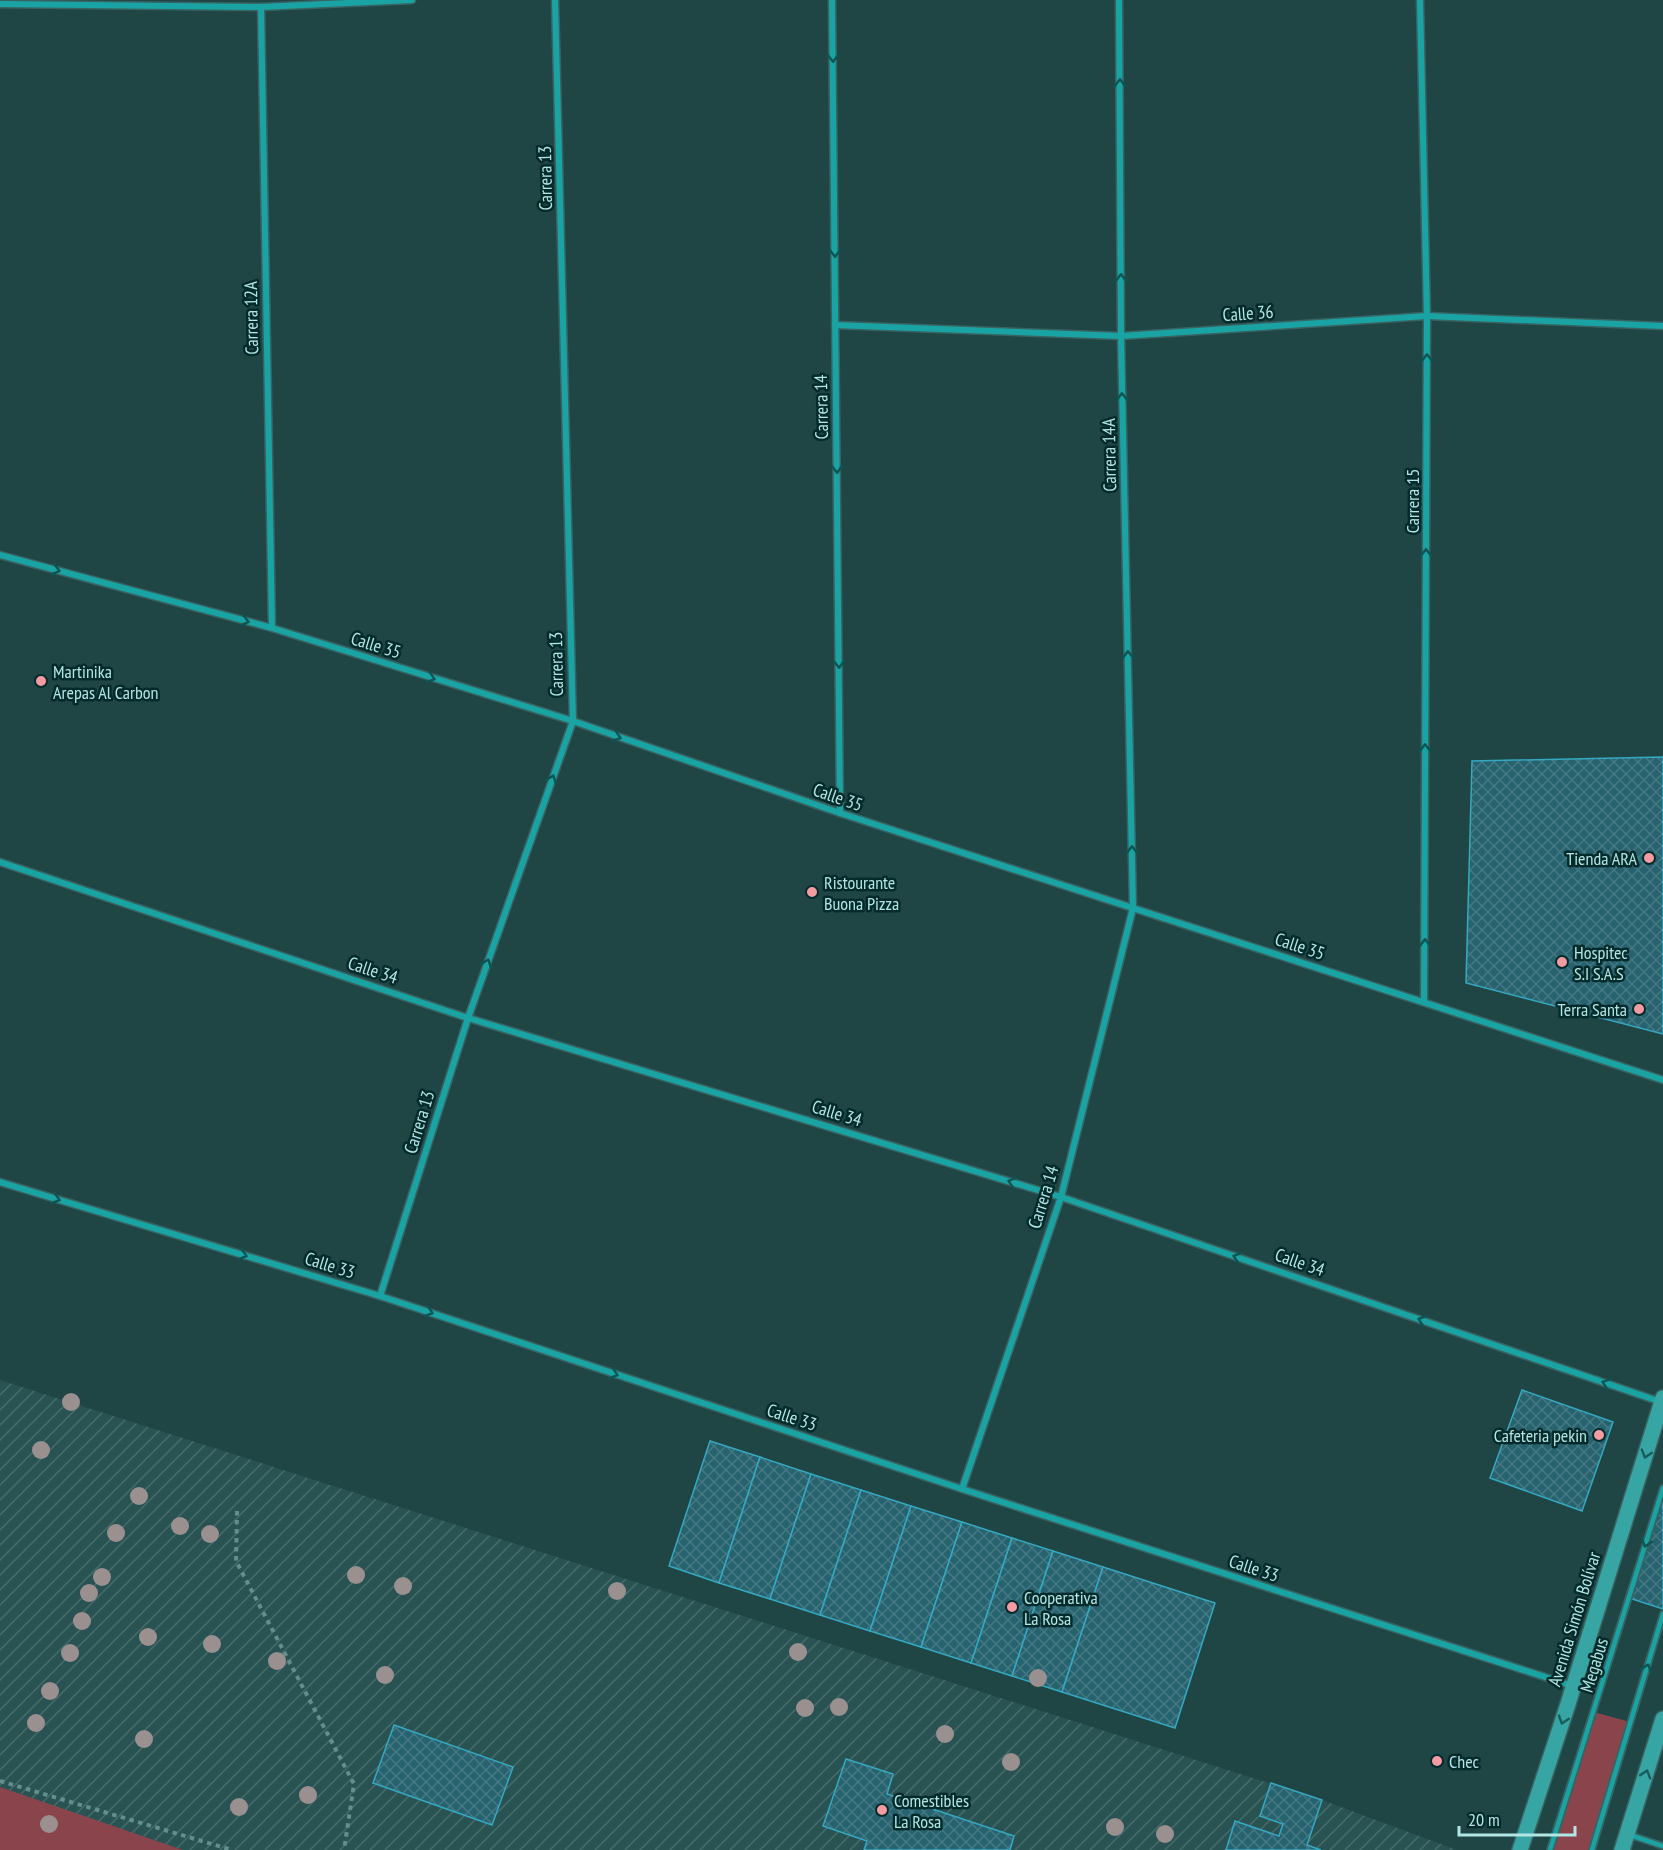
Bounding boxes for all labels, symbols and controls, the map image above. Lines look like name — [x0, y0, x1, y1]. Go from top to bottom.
one-way arrow — [827, 54, 839, 63]
one-way arrow — [1114, 78, 1126, 87]
street label: Carrera 13 — [533, 145, 557, 211]
one-way arrow — [829, 249, 841, 258]
one-way arrow — [1115, 273, 1127, 282]
street label: Carrera 12A — [239, 281, 263, 355]
street label: Calle 36 — [1222, 300, 1274, 326]
one-way arrow — [1421, 353, 1433, 362]
street label: Carrera 14 — [809, 374, 833, 440]
one-way arrow — [1116, 392, 1129, 401]
street label: Carrera 14A — [1097, 418, 1121, 492]
one-way arrow — [831, 465, 843, 474]
street label: Carrera 15 — [1401, 469, 1424, 533]
one-way arrow — [1420, 548, 1432, 557]
one-way arrow — [51, 563, 61, 575]
one-way arrow — [240, 613, 250, 626]
street label: Calle 35 — [348, 627, 404, 663]
street label: Carrera 13 — [544, 631, 568, 697]
one-way arrow — [1122, 650, 1134, 659]
place label: Martinika Arepas Al Carbon — [53, 660, 158, 704]
one-way arrow — [832, 660, 845, 669]
one-way arrow — [425, 670, 436, 683]
marker: Martinika Arepas Al Carbon — [34, 674, 48, 688]
one-way arrow — [611, 729, 622, 742]
one-way arrow — [1419, 743, 1431, 752]
one-way arrow — [545, 774, 558, 785]
street label: Calle 35 — [810, 778, 866, 816]
one-way arrow — [1126, 845, 1138, 854]
place label: Tienda ARA — [1566, 847, 1637, 870]
marker: Tienda ARA — [1642, 851, 1656, 865]
place label: Ristourante Buona Pizza — [824, 871, 899, 915]
marker: Ristourante Buona Pizza — [805, 885, 819, 899]
street label: Calle 35 — [1272, 927, 1328, 965]
one-way arrow — [1418, 938, 1431, 947]
place label: Hospitec S.I S.A.S — [1574, 941, 1628, 985]
street label: Calle 34 — [345, 951, 401, 989]
marker: Hospitec S.I S.A.S — [1555, 955, 1569, 969]
one-way arrow — [480, 958, 493, 968]
place label: Terra Santa — [1558, 998, 1627, 1021]
marker: Terra Santa — [1632, 1002, 1646, 1016]
street label: Carrera 13 — [399, 1088, 439, 1156]
street label: Calle 34 — [809, 1095, 865, 1131]
street label: Carrera 14 — [1023, 1163, 1063, 1231]
one-way arrow — [1007, 1177, 1018, 1189]
one-way arrow — [50, 1192, 61, 1204]
street label: Calle 34 — [1272, 1243, 1328, 1281]
street label: Calle 33 — [302, 1247, 358, 1283]
one-way arrow — [237, 1248, 248, 1260]
one-way arrow — [1232, 1252, 1243, 1264]
one-way arrow — [423, 1305, 434, 1317]
one-way arrow — [1417, 1315, 1428, 1327]
one-way arrow — [608, 1366, 619, 1379]
one-way arrow — [1601, 1378, 1612, 1391]
street label: Calle 33 — [764, 1398, 820, 1436]
place label: Cafeteria pekin — [1494, 1424, 1587, 1447]
marker: Cafeteria pekin — [1592, 1428, 1606, 1442]
one-way arrow — [1641, 1448, 1653, 1459]
one-way arrow — [1641, 1537, 1653, 1548]
street label: Calle 33 — [1226, 1549, 1282, 1587]
street label: Avenida Simón Bolívar — [1543, 1549, 1605, 1689]
place label: Cooperativa La Rosa — [1024, 1586, 1098, 1630]
marker: Cooperativa La Rosa — [1005, 1600, 1019, 1614]
street label: Megabus — [1575, 1635, 1613, 1695]
one-way arrow — [1640, 1663, 1652, 1674]
one-way arrow — [1558, 1714, 1570, 1725]
place label: Chec — [1449, 1750, 1479, 1773]
marker: Chec — [1430, 1754, 1444, 1768]
one-way arrow — [1639, 1769, 1651, 1780]
place label: Comestibles La Rosa — [894, 1789, 969, 1833]
scale bar — [1459, 1799, 1574, 1837]
marker: Comestibles La Rosa — [875, 1803, 889, 1817]
text: 20 m — [1468, 1808, 1500, 1831]

